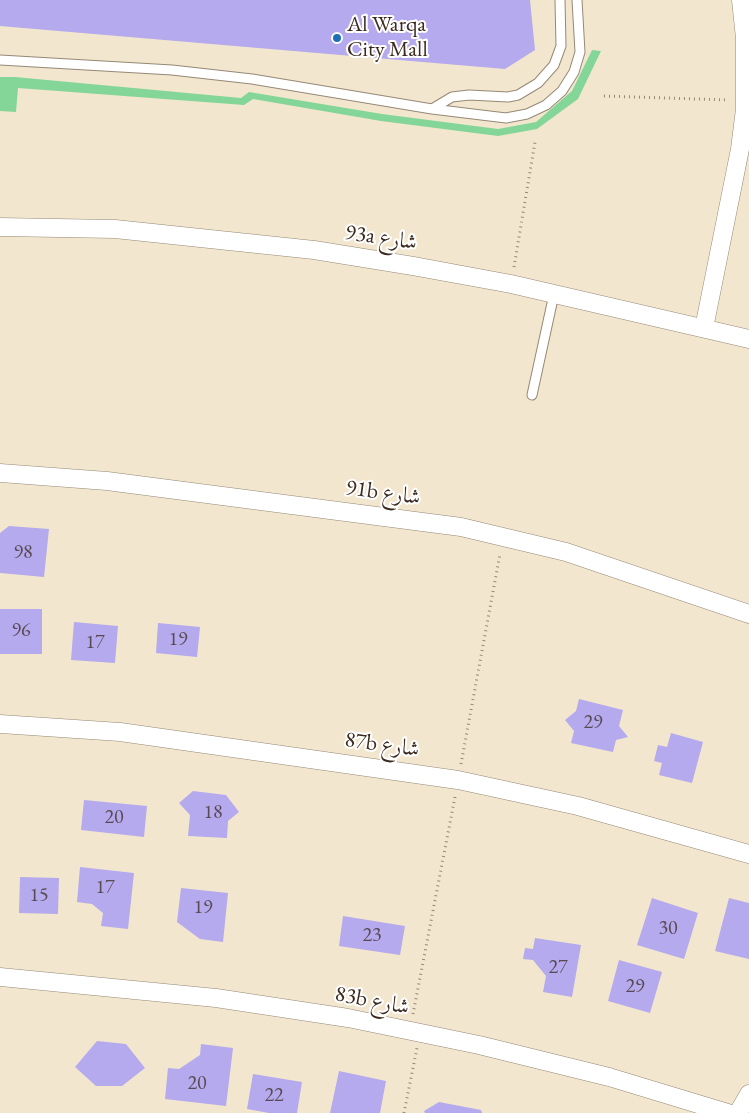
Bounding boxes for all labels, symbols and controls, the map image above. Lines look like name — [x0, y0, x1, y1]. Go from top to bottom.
place label: Al Warqa City Mall — [347, 12, 428, 64]
marker: Al Warqa City Mall — [331, 32, 343, 44]
street label: 93a شارع — [343, 219, 419, 257]
street label: 91b شارع — [344, 475, 422, 511]
house number: 98 — [13, 541, 33, 565]
house number: 96 — [11, 619, 31, 643]
house number: 19 — [168, 628, 188, 652]
house number: 17 — [85, 631, 105, 655]
house number: 29 — [583, 711, 603, 735]
street label: 87b شارع — [343, 727, 421, 763]
house number: 18 — [203, 801, 223, 825]
house number: 20 — [104, 806, 124, 830]
house number: 17 — [95, 876, 115, 900]
house number: 15 — [29, 884, 49, 908]
house number: 19 — [193, 896, 213, 920]
house number: 30 — [658, 917, 678, 941]
house number: 23 — [362, 924, 382, 948]
house number: 27 — [548, 956, 568, 980]
house number: 29 — [625, 975, 645, 999]
street label: 83b شارع — [333, 981, 411, 1021]
house number: 20 — [187, 1072, 207, 1096]
house number: 22 — [264, 1084, 284, 1108]

